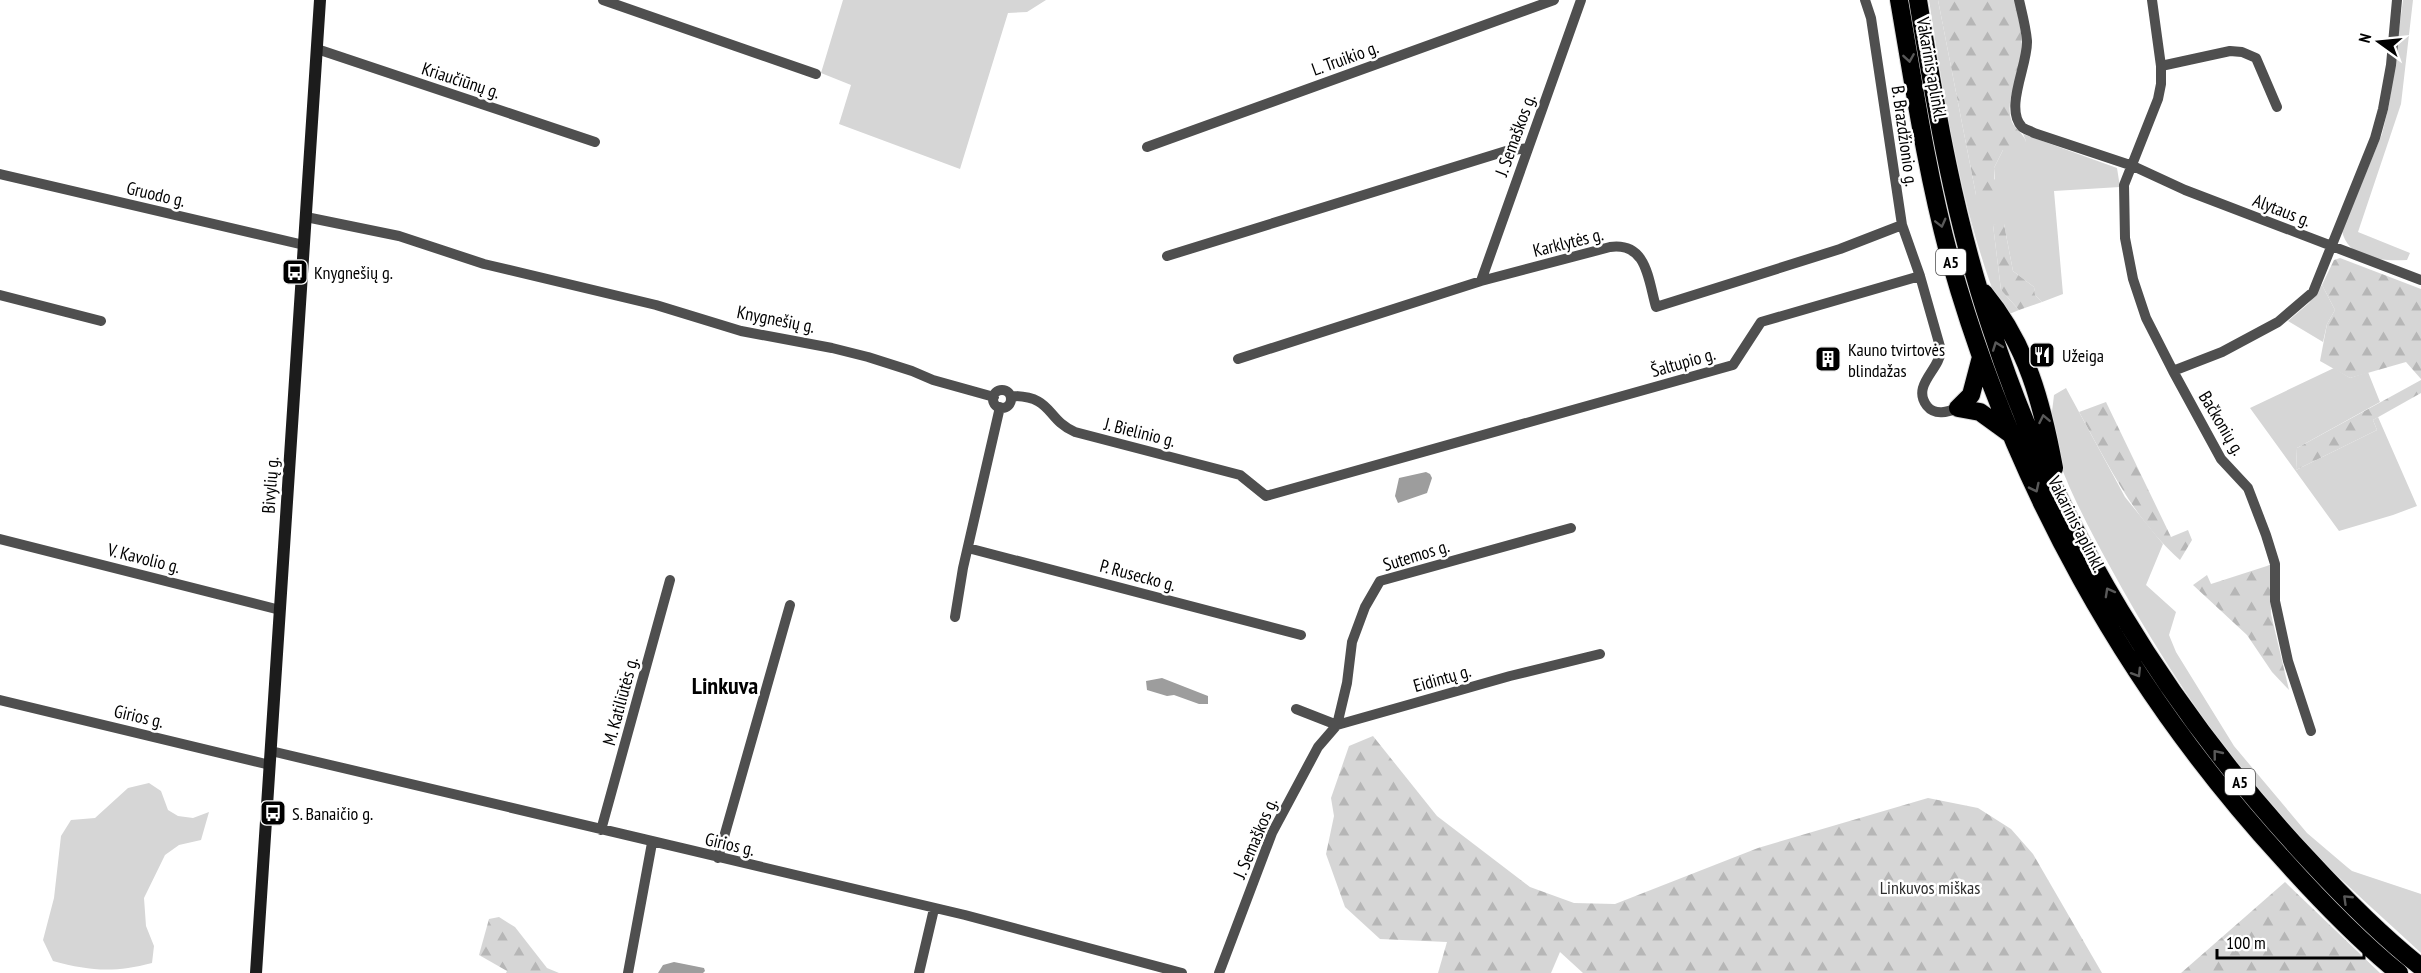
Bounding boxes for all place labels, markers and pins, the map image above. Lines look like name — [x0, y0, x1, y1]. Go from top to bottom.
bus stop icon: Knygnešių g. — [280, 257, 310, 287]
place label: Knygnešių g. — [314, 261, 393, 284]
place label: Kauno tvirtovės blindažas — [1848, 338, 1945, 382]
restaurant icon: Užeiga — [2027, 340, 2057, 370]
building icon: Kauno tvirtovės blindažas — [1813, 344, 1843, 374]
place label: Užeiga — [2062, 344, 2104, 367]
bus stop icon: S. Banaičio g. — [258, 798, 288, 828]
place label: S. Banaičio g. — [292, 802, 373, 825]

